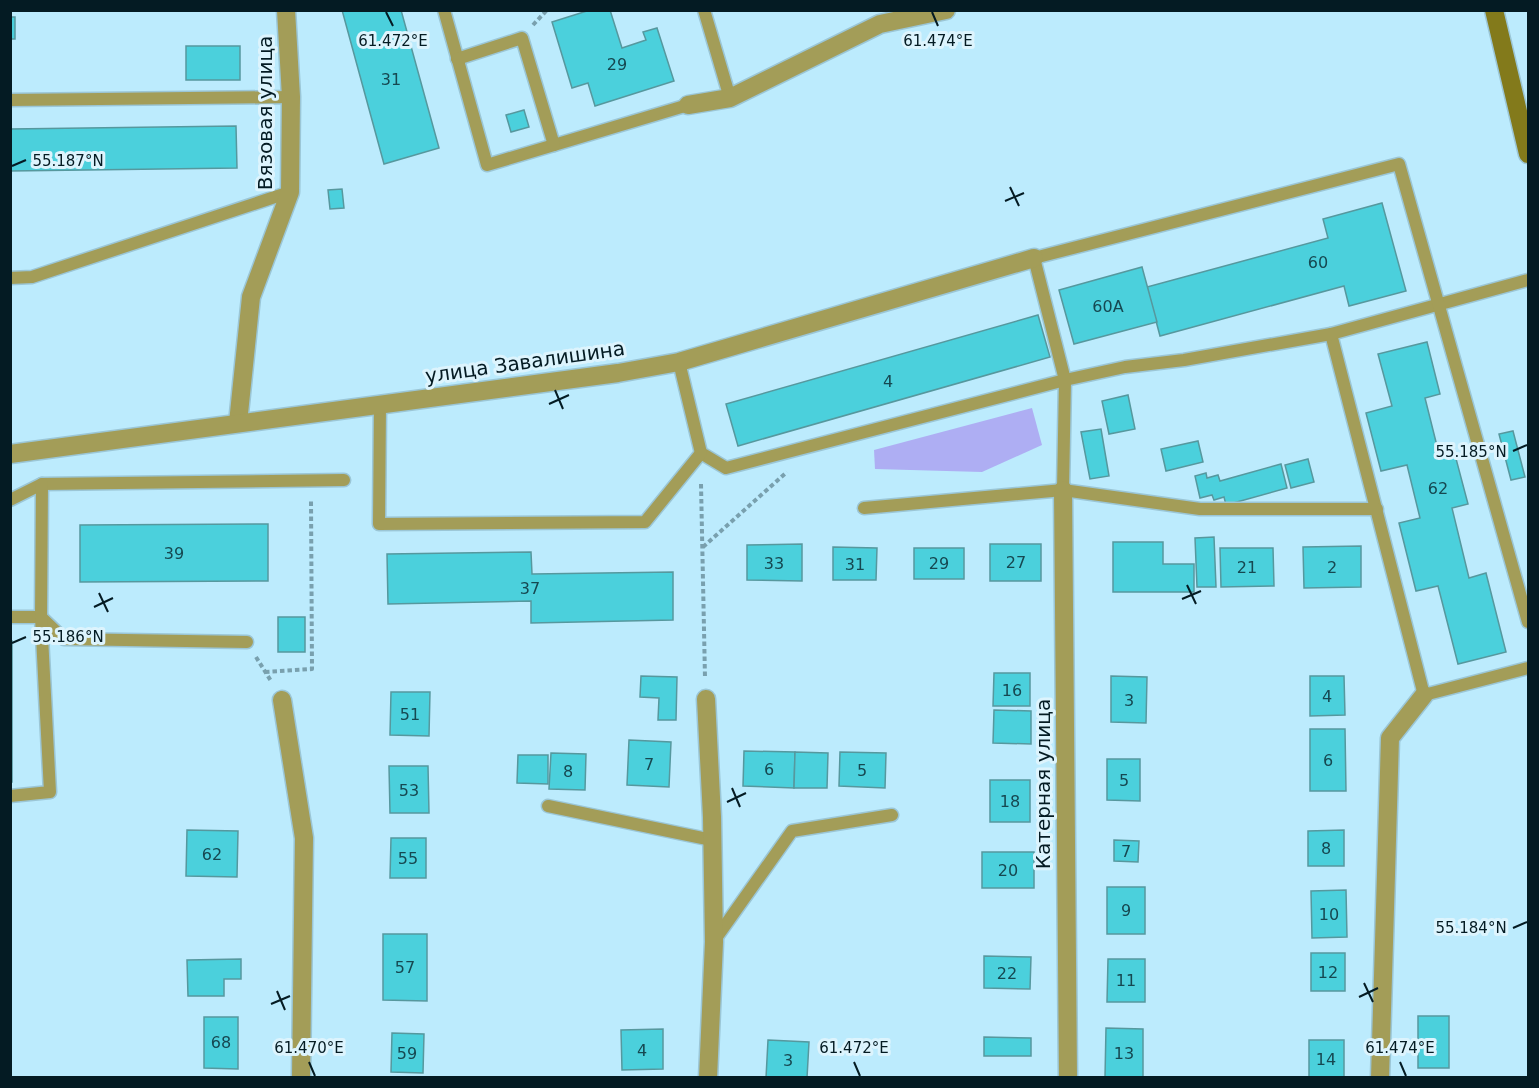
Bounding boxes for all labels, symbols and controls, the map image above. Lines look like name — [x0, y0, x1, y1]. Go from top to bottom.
text: 61.472°E — [358, 32, 428, 50]
text: 61.474°E — [903, 32, 973, 50]
street label: Вязовая улица — [253, 36, 277, 190]
house number: 29 — [607, 55, 627, 74]
house number: 31 — [381, 70, 401, 89]
text: 55.187°N — [32, 152, 104, 170]
house number: 60 — [1308, 253, 1328, 272]
house number: 60А — [1092, 297, 1124, 316]
street label: улица Завалишина — [424, 336, 626, 388]
house number: 4 — [883, 372, 893, 391]
text: 55.185°N — [1435, 443, 1507, 461]
house number: 62 — [1428, 479, 1448, 498]
house number: 39 — [164, 544, 184, 563]
house number: 27 — [1006, 553, 1026, 572]
house number: 33 — [764, 554, 784, 573]
house number: 29 — [929, 554, 949, 573]
house number: 31 — [845, 555, 865, 574]
house number: 21 — [1237, 558, 1257, 577]
house number: 2 — [1327, 558, 1337, 577]
house number: 37 — [520, 579, 540, 598]
text: 55.186°N — [32, 628, 104, 646]
house number: 16 — [1002, 681, 1022, 700]
house number: 4 — [1322, 687, 1332, 706]
house number: 3 — [1124, 691, 1134, 710]
street label: Катерная улица — [1031, 699, 1055, 869]
house number: 51 — [400, 705, 420, 724]
house number: 6 — [1323, 751, 1333, 770]
house number: 7 — [644, 755, 654, 774]
house number: 6 — [764, 760, 774, 779]
house number: 5 — [857, 761, 867, 780]
house number: 8 — [563, 762, 573, 781]
house number: 5 — [1119, 771, 1129, 790]
house number: 53 — [399, 781, 419, 800]
house number: 18 — [1000, 792, 1020, 811]
house number: 8 — [1321, 839, 1331, 858]
house number: 7 — [1121, 842, 1131, 861]
house number: 62 — [202, 845, 222, 864]
house number: 55 — [398, 849, 418, 868]
house number: 20 — [998, 861, 1018, 880]
house number: 9 — [1121, 901, 1131, 920]
house number: 10 — [1319, 905, 1339, 924]
text: 55.184°N — [1435, 919, 1507, 937]
house number: 57 — [395, 958, 415, 977]
house number: 12 — [1318, 963, 1338, 982]
house number: 22 — [997, 964, 1017, 983]
house number: 11 — [1116, 971, 1136, 990]
house number: 68 — [211, 1033, 231, 1052]
text: 61.470°E — [274, 1039, 344, 1057]
text: 61.472°E — [819, 1039, 889, 1057]
text: 61.474°E — [1365, 1039, 1435, 1057]
house number: 4 — [637, 1041, 647, 1060]
house number: 59 — [397, 1044, 417, 1063]
house number: 13 — [1114, 1044, 1134, 1063]
house number: 14 — [1316, 1050, 1336, 1069]
house number: 3 — [783, 1051, 793, 1070]

